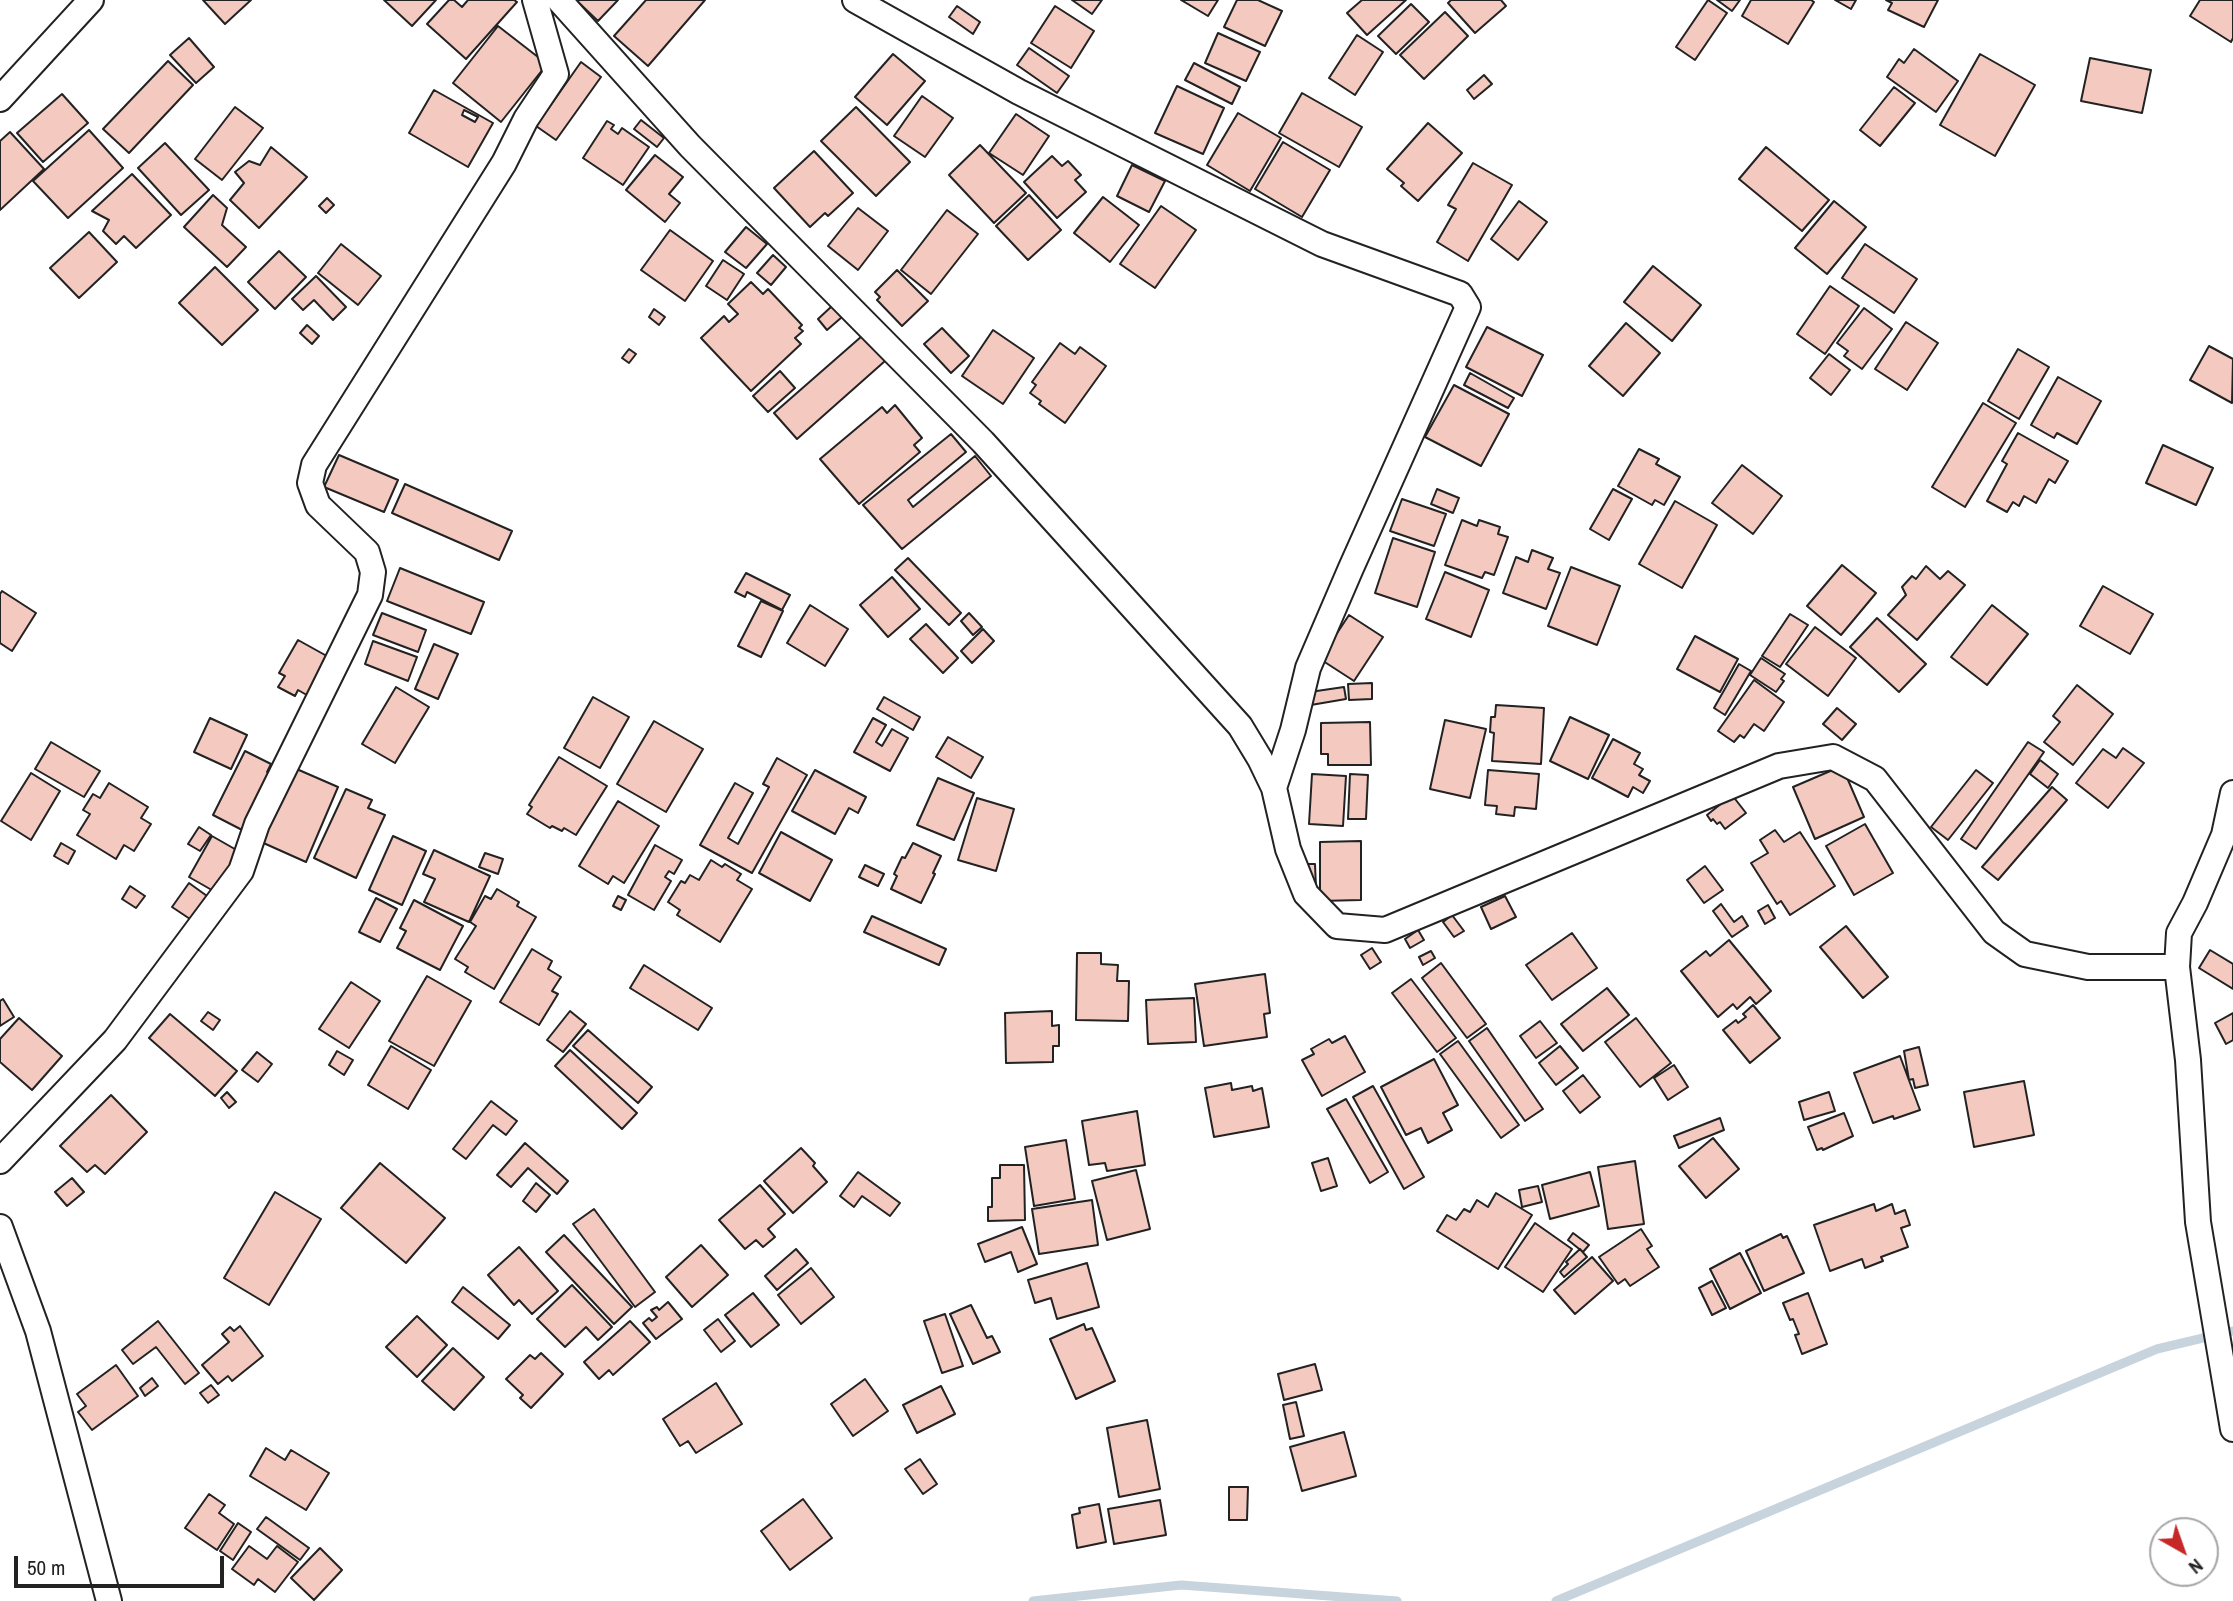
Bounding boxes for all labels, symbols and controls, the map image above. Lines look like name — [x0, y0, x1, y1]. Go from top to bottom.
north arrow — [2149, 1517, 2219, 1587]
scale bar — [18, 1542, 228, 1586]
text: 50 m — [27, 1553, 65, 1582]
text: N — [2184, 1553, 2209, 1580]

